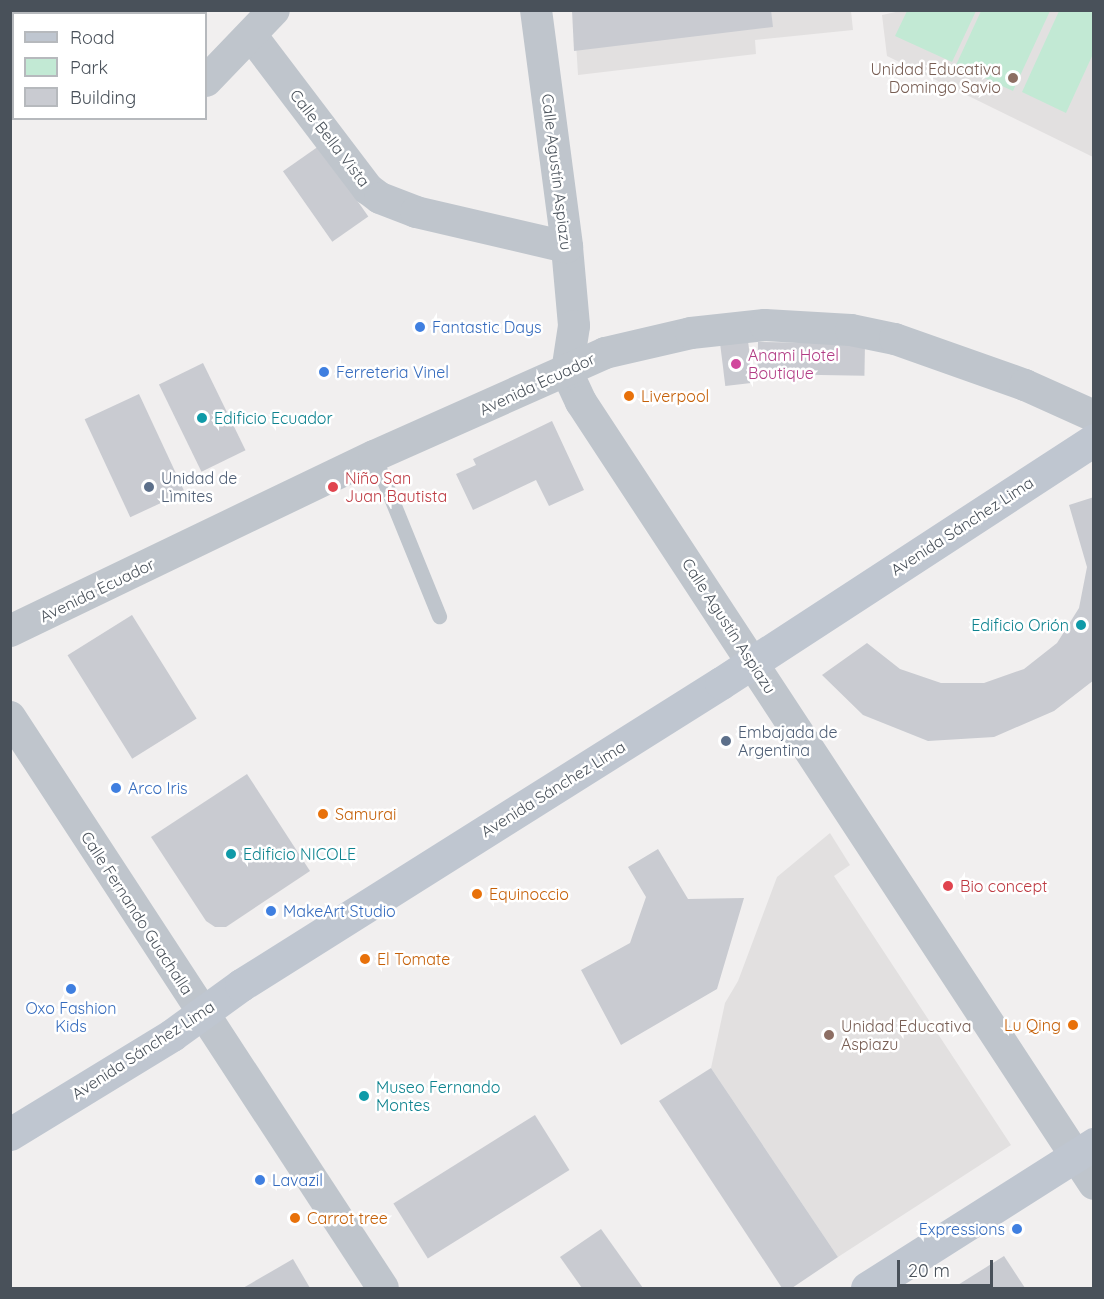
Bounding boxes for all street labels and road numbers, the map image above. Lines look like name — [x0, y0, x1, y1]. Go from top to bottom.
street label: Calle Bella Vista — [286, 85, 374, 191]
street label: Calle Agustín Aspiazu — [538, 93, 576, 251]
street label: Avenida Ecuador — [476, 349, 598, 419]
street label: Avenida Sánchez Lima — [887, 473, 1037, 579]
street label: Avenida Ecuador — [36, 554, 158, 626]
street label: Calle Agustín Aspiazu — [678, 555, 780, 697]
street label: Avenida Sánchez Lima — [477, 737, 629, 841]
street label: Calle Fernando Guachalla — [77, 828, 197, 998]
street label: Avenida Sánchez Lima — [68, 997, 218, 1103]

